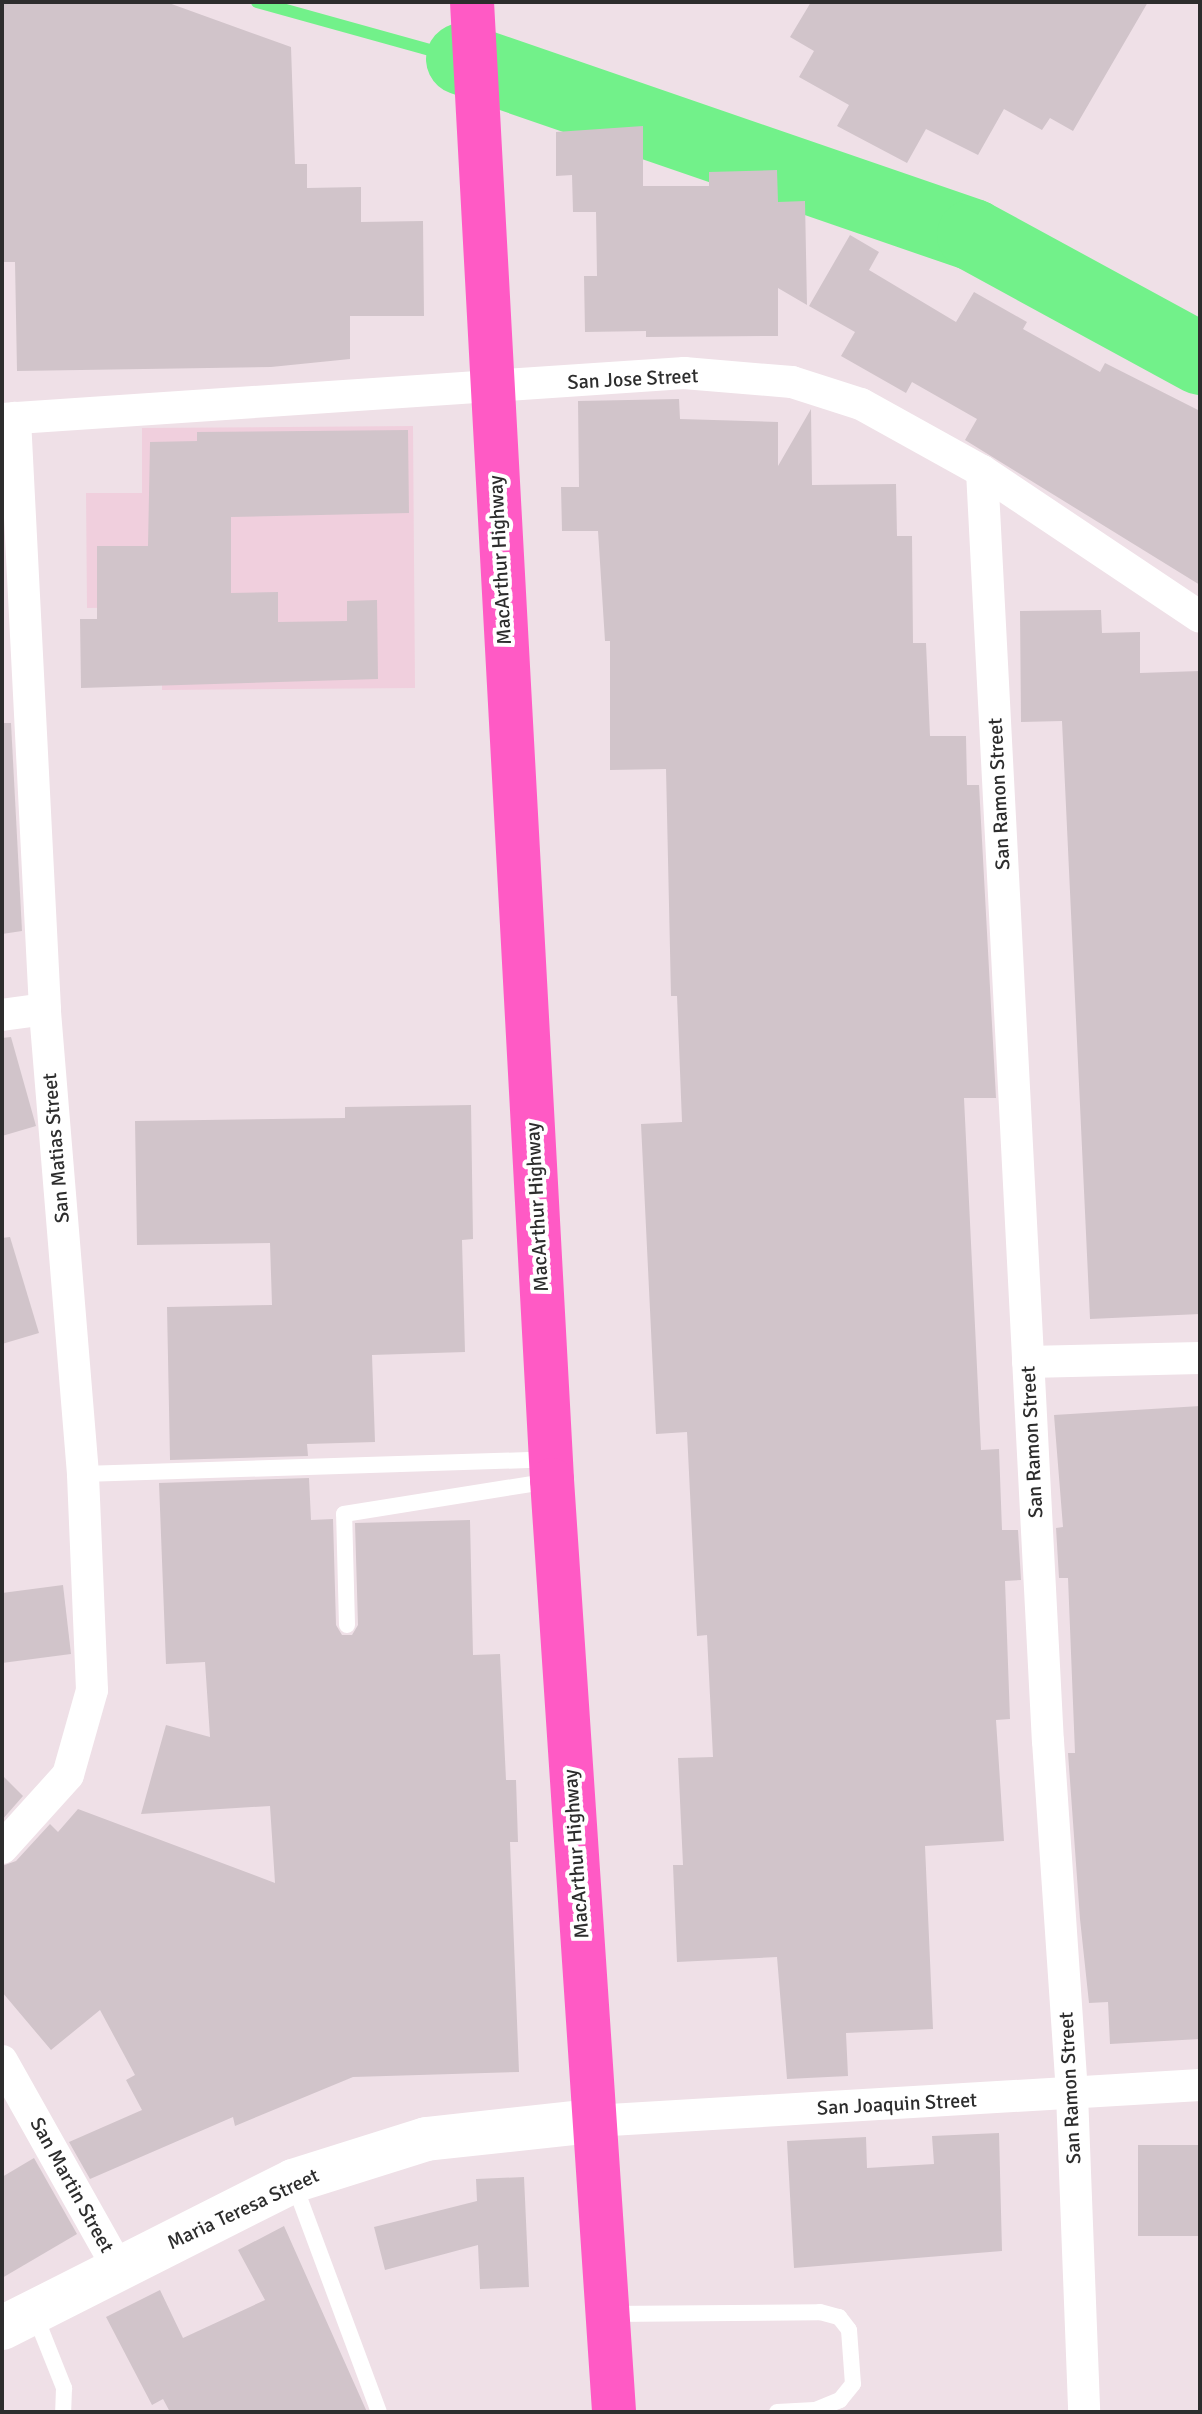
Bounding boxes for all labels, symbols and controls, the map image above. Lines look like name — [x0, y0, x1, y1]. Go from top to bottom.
street label: San Jose Street — [567, 364, 699, 394]
street label: MacArthur Highway — [484, 475, 516, 645]
street label: San Ramon Street — [983, 717, 1015, 871]
street label: San Matias Street — [37, 1072, 75, 1224]
street label: MacArthur Highway — [521, 1122, 553, 1292]
street label: San Ramon Street — [1016, 1365, 1048, 1519]
street label: MacArthur Highway — [558, 1768, 594, 1940]
street label: San Ramon Street — [1054, 2011, 1086, 2165]
street label: San Joaquin Street — [816, 2088, 978, 2120]
street label: San Martin Street — [25, 2113, 119, 2257]
street label: Maria Teresa Street — [163, 2163, 323, 2255]

